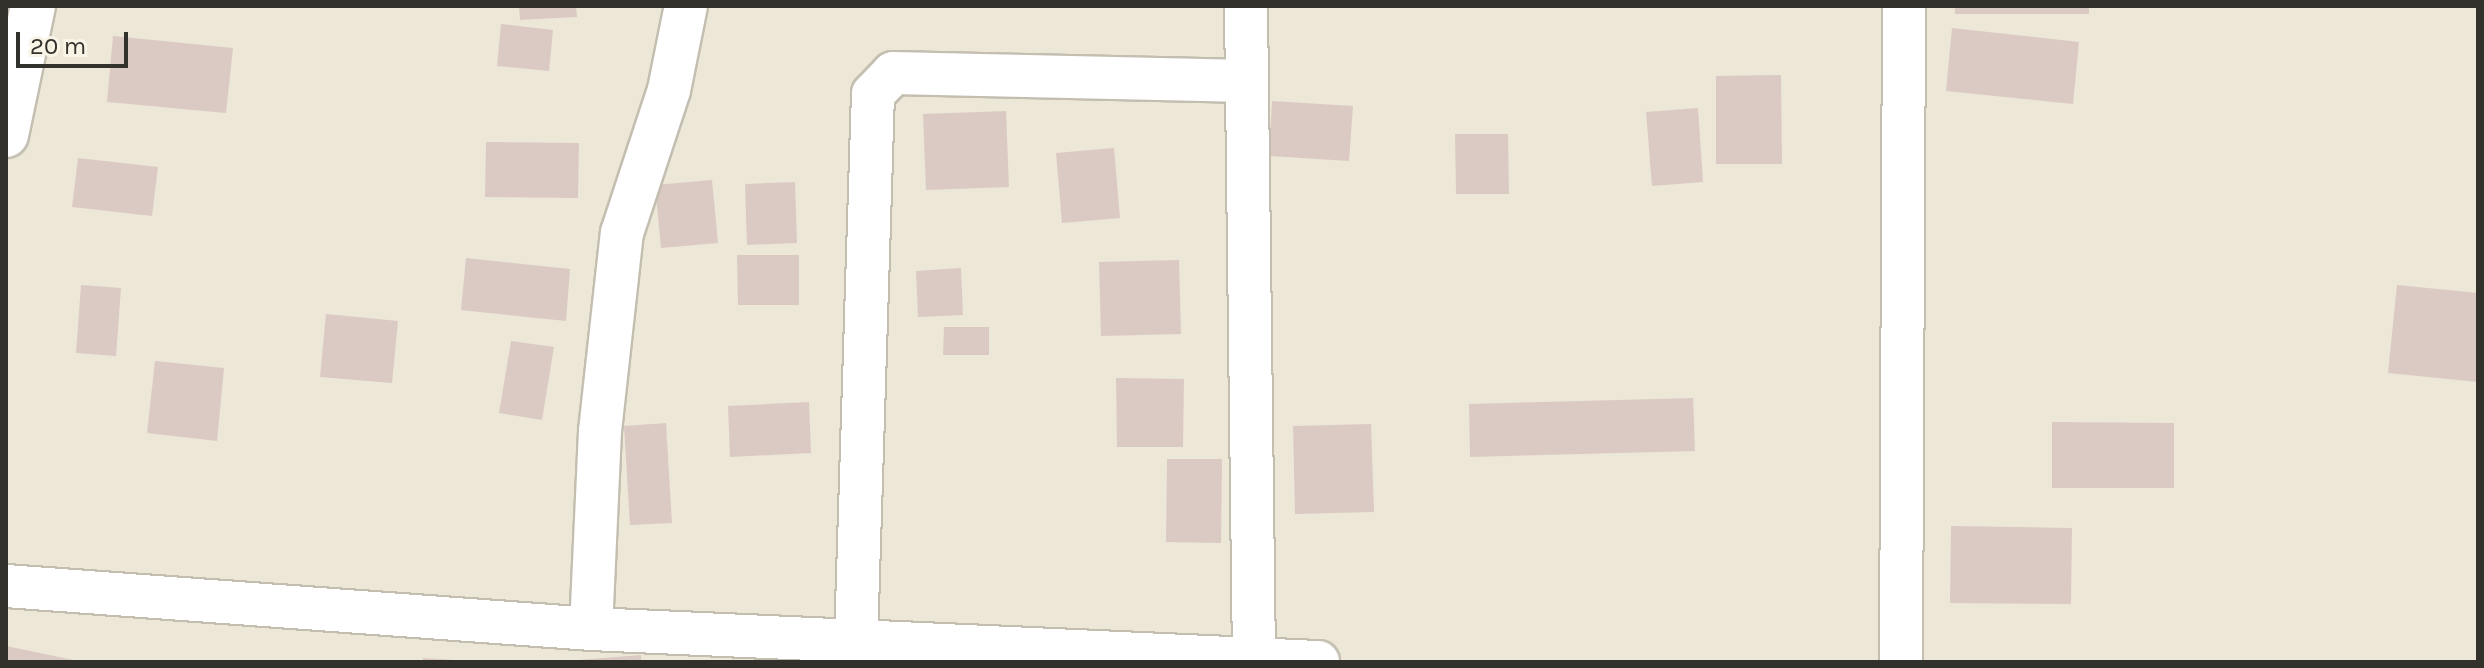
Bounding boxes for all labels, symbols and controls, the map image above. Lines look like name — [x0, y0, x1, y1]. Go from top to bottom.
scale bar — [20, 16, 132, 66]
text: 20 m — [30, 32, 86, 60]

